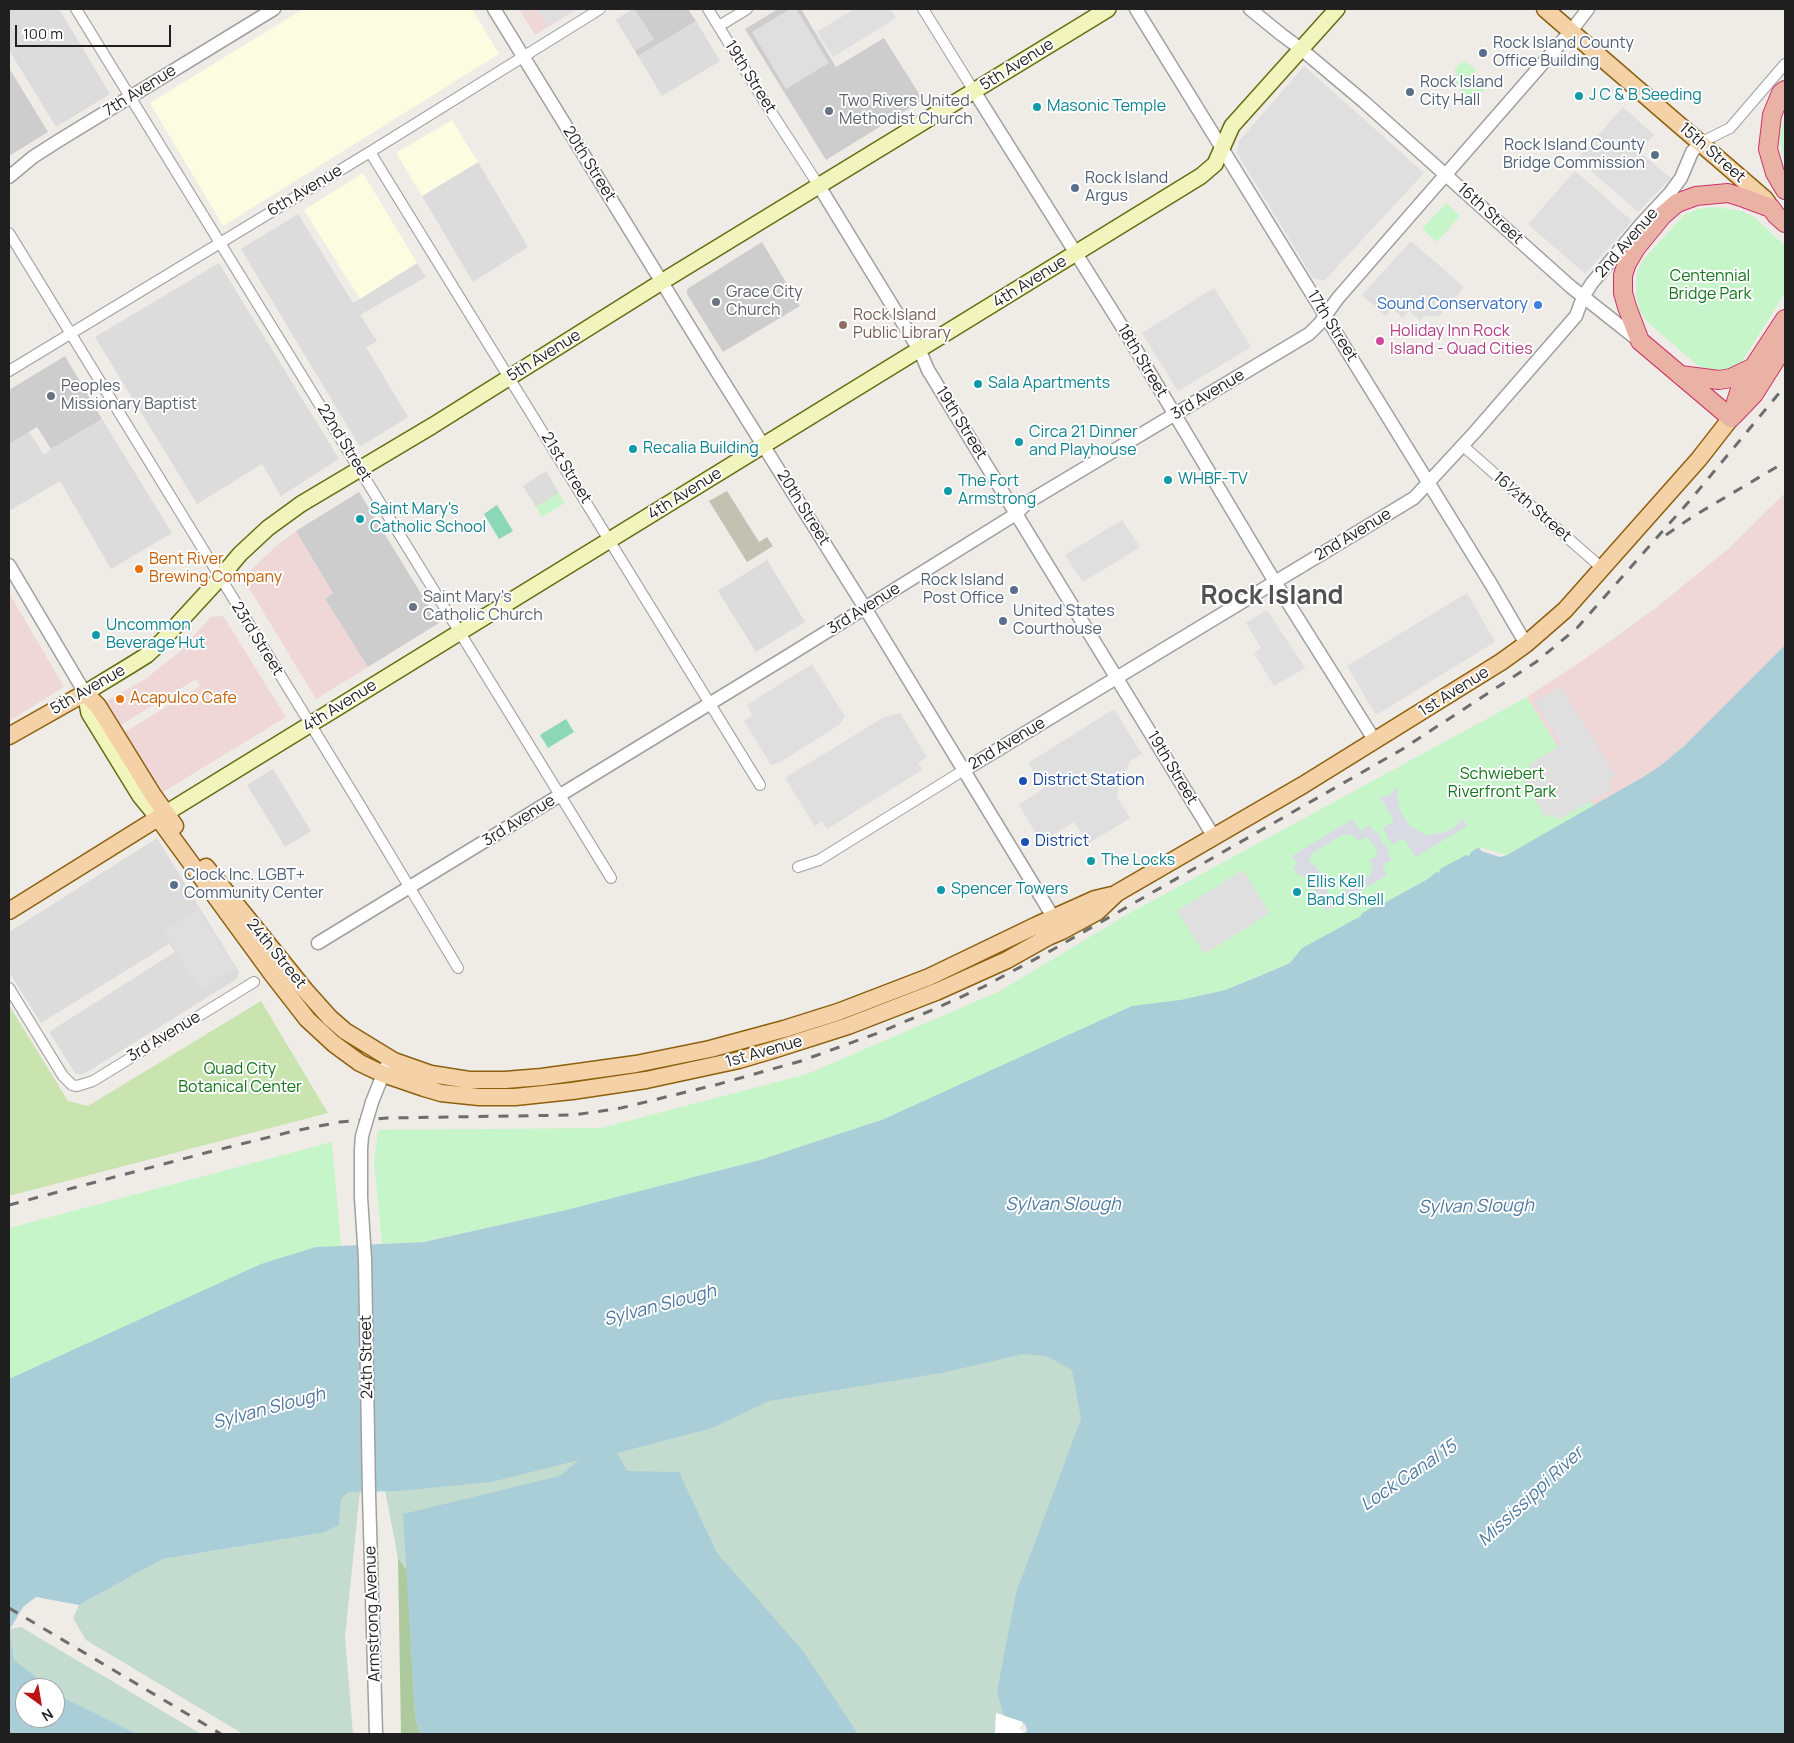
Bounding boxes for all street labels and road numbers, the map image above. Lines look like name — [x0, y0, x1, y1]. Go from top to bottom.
street label: 5th Avenue — [977, 35, 1057, 95]
street label: 19th Street — [720, 37, 780, 117]
street label: 7th Avenue — [100, 61, 180, 121]
street label: 15th Street — [1675, 119, 1749, 187]
street label: 20th Street — [558, 123, 620, 205]
street label: 6th Avenue — [264, 161, 346, 221]
street label: 16th Street — [1453, 179, 1527, 249]
street label: 2nd Avenue — [1592, 204, 1662, 282]
street label: 4th Avenue — [990, 252, 1070, 312]
street label: 17th Street — [1303, 287, 1361, 365]
street label: 18th Street — [1113, 321, 1171, 401]
street label: 5th Avenue — [504, 326, 584, 386]
street label: 3rd Avenue — [1168, 366, 1248, 424]
street label: 19th Street — [931, 383, 991, 463]
street label: 22nd Street — [313, 401, 375, 485]
street label: 21st Street — [537, 429, 595, 507]
street label: 4th Avenue — [645, 464, 725, 524]
street label: 20th Street — [772, 467, 834, 549]
street label: 16½th Street — [1489, 468, 1575, 546]
street label: 2nd Avenue — [1311, 505, 1395, 565]
street label: 3rd Avenue — [824, 579, 904, 639]
street label: 23rd Street — [227, 599, 287, 679]
street label: 5th Avenue — [47, 661, 129, 719]
street label: 1st Avenue — [1415, 663, 1493, 721]
street label: 4th Avenue — [300, 676, 380, 736]
street label: 2nd Avenue — [965, 714, 1049, 774]
street label: 19th Street — [1143, 728, 1201, 808]
street label: 3rd Avenue — [479, 791, 559, 851]
street label: 24th Street — [242, 915, 310, 993]
street label: 3rd Avenue — [124, 1008, 204, 1066]
street label: 1st Avenue — [723, 1032, 805, 1072]
street label: 24th Street — [357, 1315, 377, 1399]
street label: Armstrong Avenue — [361, 1546, 385, 1682]

